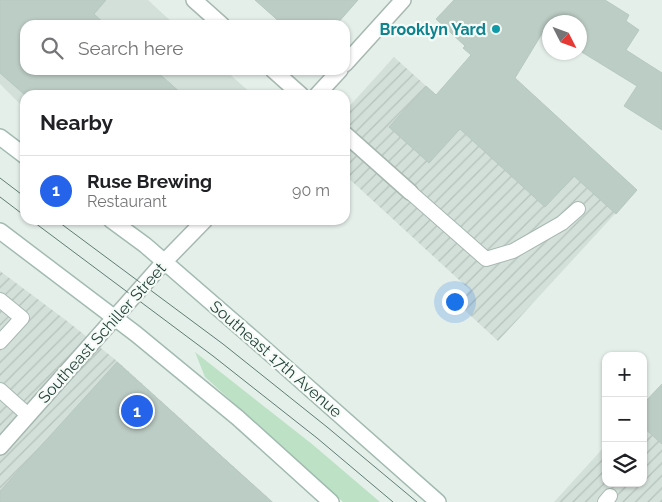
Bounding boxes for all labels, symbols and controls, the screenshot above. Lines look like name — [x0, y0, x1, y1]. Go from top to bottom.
north arrow — [542, 15, 587, 60]
search box — [20, 20, 350, 75]
place label: Brooklyn Yard — [380, 20, 486, 39]
marker: Brooklyn Yard — [490, 23, 502, 35]
icon: search — [38, 34, 66, 62]
text: Search here — [78, 37, 184, 59]
text: Nearby — [40, 110, 113, 135]
text: Ruse Brewing — [87, 170, 212, 192]
text: 1 — [52, 181, 60, 200]
text: 90 m — [292, 181, 330, 200]
text: Restaurant — [87, 192, 167, 211]
street label: Southeast Schiller Street — [34, 259, 170, 407]
your location — [442, 289, 468, 315]
street label: Southeast 17th Avenue — [206, 297, 346, 421]
map controls — [602, 352, 647, 487]
button: + — [602, 352, 647, 397]
pin: 1 — [121, 392, 153, 430]
button: − — [602, 397, 647, 442]
button: layers — [602, 442, 647, 487]

